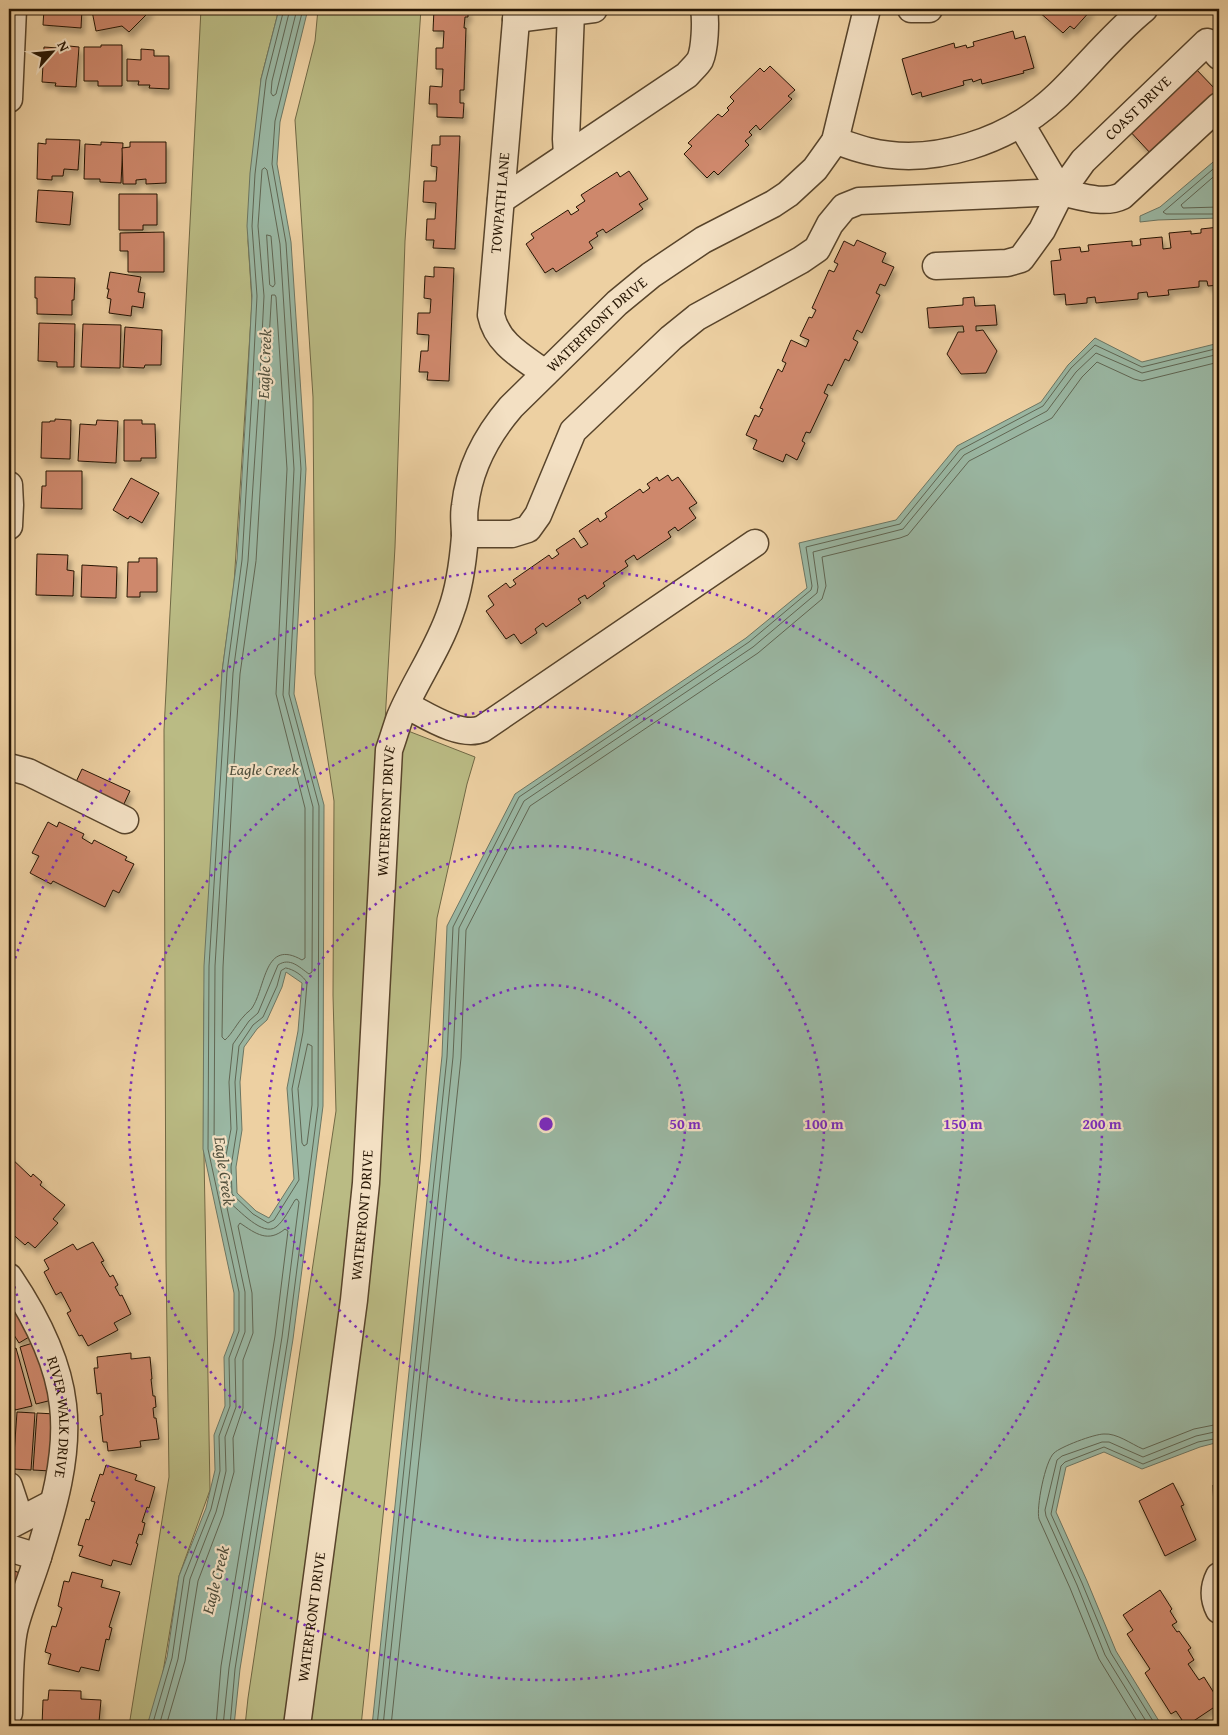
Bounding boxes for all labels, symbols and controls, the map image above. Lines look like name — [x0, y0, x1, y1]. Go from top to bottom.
north arrow — [28, 28, 78, 78]
text: N — [53, 37, 75, 55]
street label: COAST DRIVE — [1100, 70, 1176, 145]
street label: TOWPATH LANE — [485, 151, 514, 254]
street label: WATERFRONT DRIVE — [542, 271, 652, 377]
water label: Eagle Creek — [251, 328, 277, 400]
street label: WATERFRONT DRIVE — [371, 742, 400, 877]
water label: Eagle Creek — [228, 757, 299, 781]
text: 50 m — [669, 1113, 701, 1134]
text: 100 m — [804, 1113, 844, 1134]
text: 150 m — [943, 1113, 983, 1134]
text: 200 m — [1082, 1113, 1122, 1134]
centre of rings — [537, 1115, 555, 1133]
water label: Eagle Creek — [208, 1134, 242, 1208]
street label: WATERFRONT DRIVE — [345, 1149, 378, 1281]
street label: RIVER WALK DRIVE — [42, 1353, 75, 1480]
water label: Eagle Creek — [195, 1543, 235, 1618]
street label: WATERFRONT DRIVE — [292, 1550, 330, 1683]

